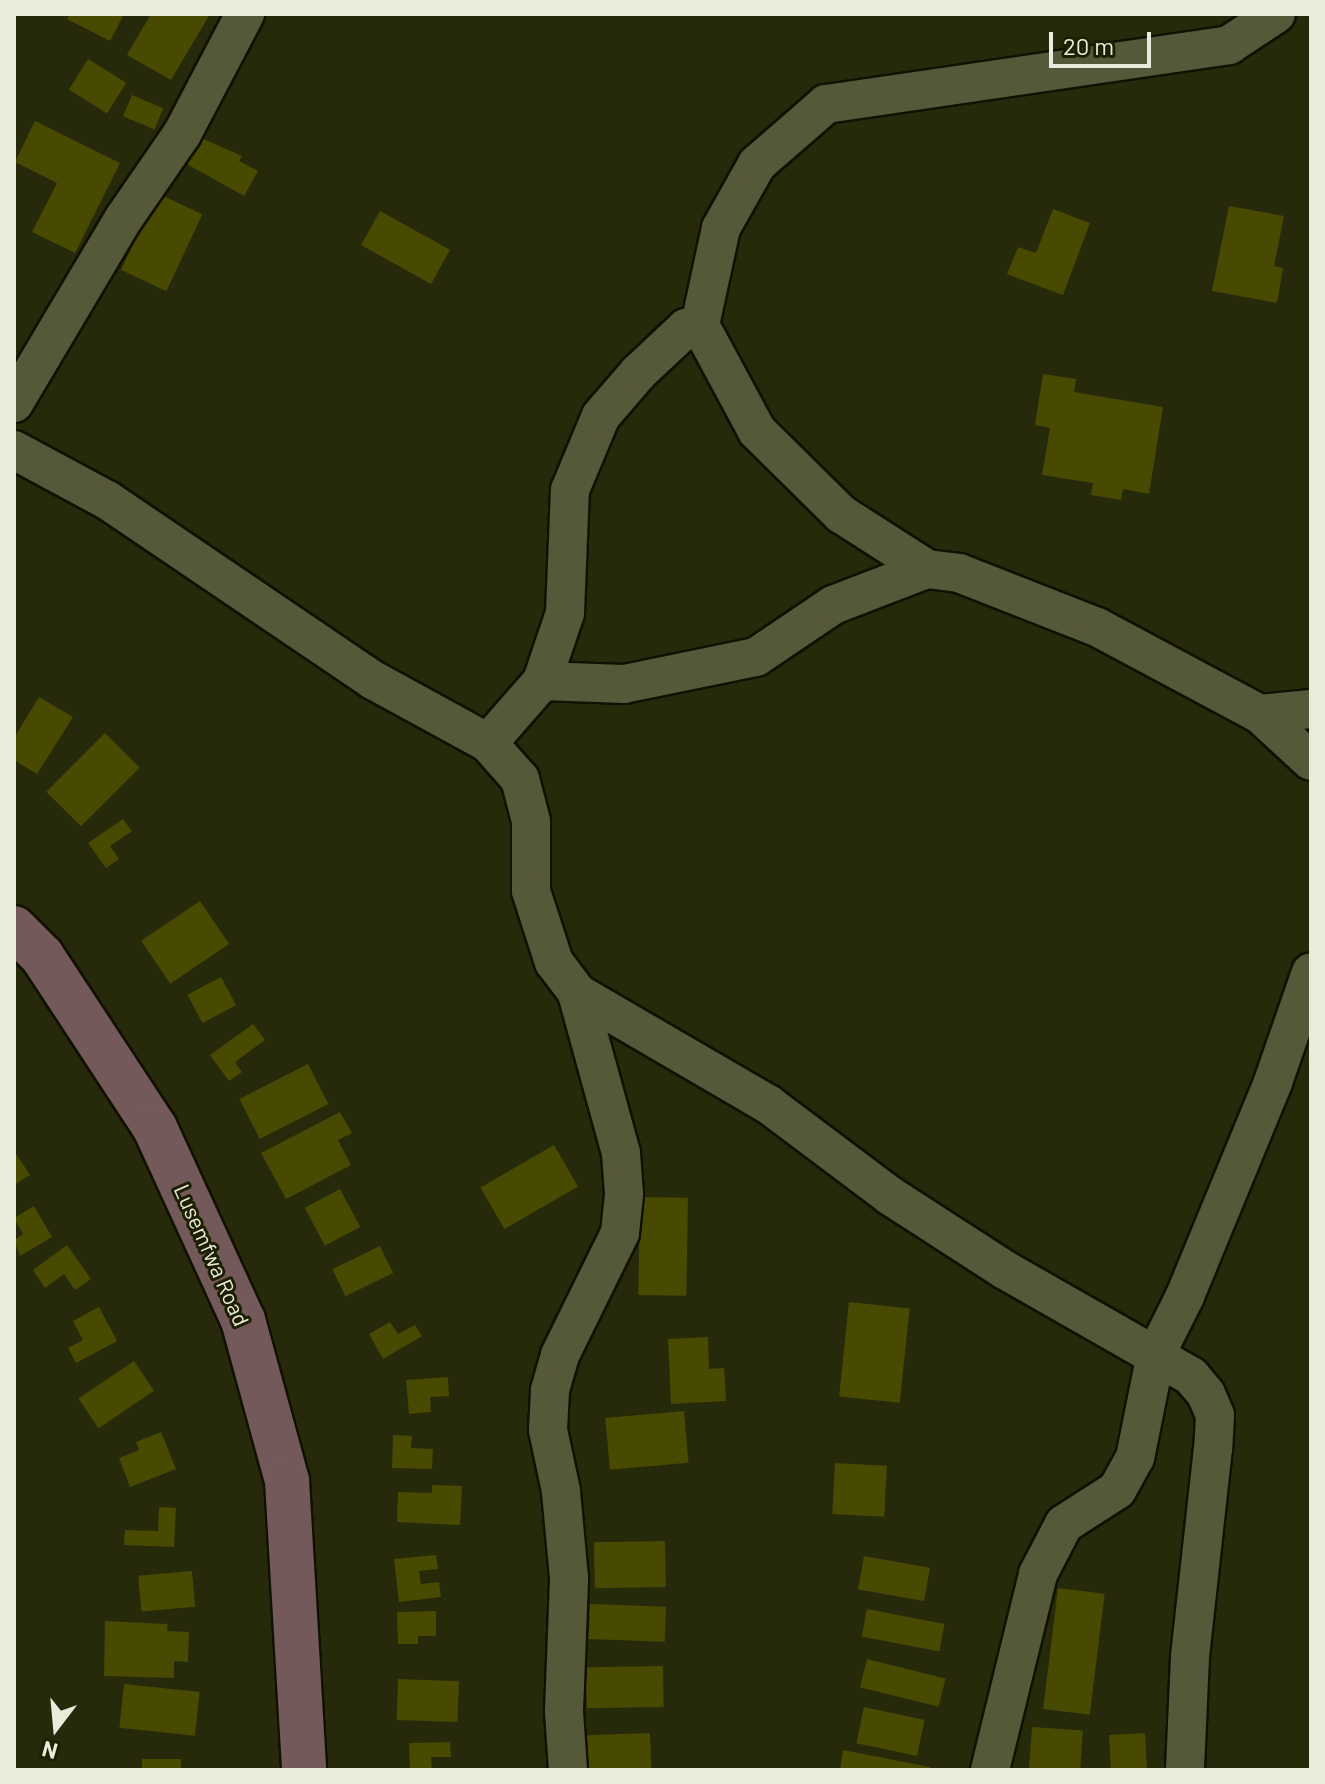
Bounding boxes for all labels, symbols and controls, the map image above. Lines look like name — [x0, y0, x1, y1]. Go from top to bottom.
scale bar — [1053, 16, 1155, 66]
text: 20 m — [1063, 31, 1114, 60]
street label: Lusemfwa Road — [169, 1180, 255, 1330]
north arrow — [16, 1688, 96, 1768]
text: N — [39, 1737, 60, 1766]

